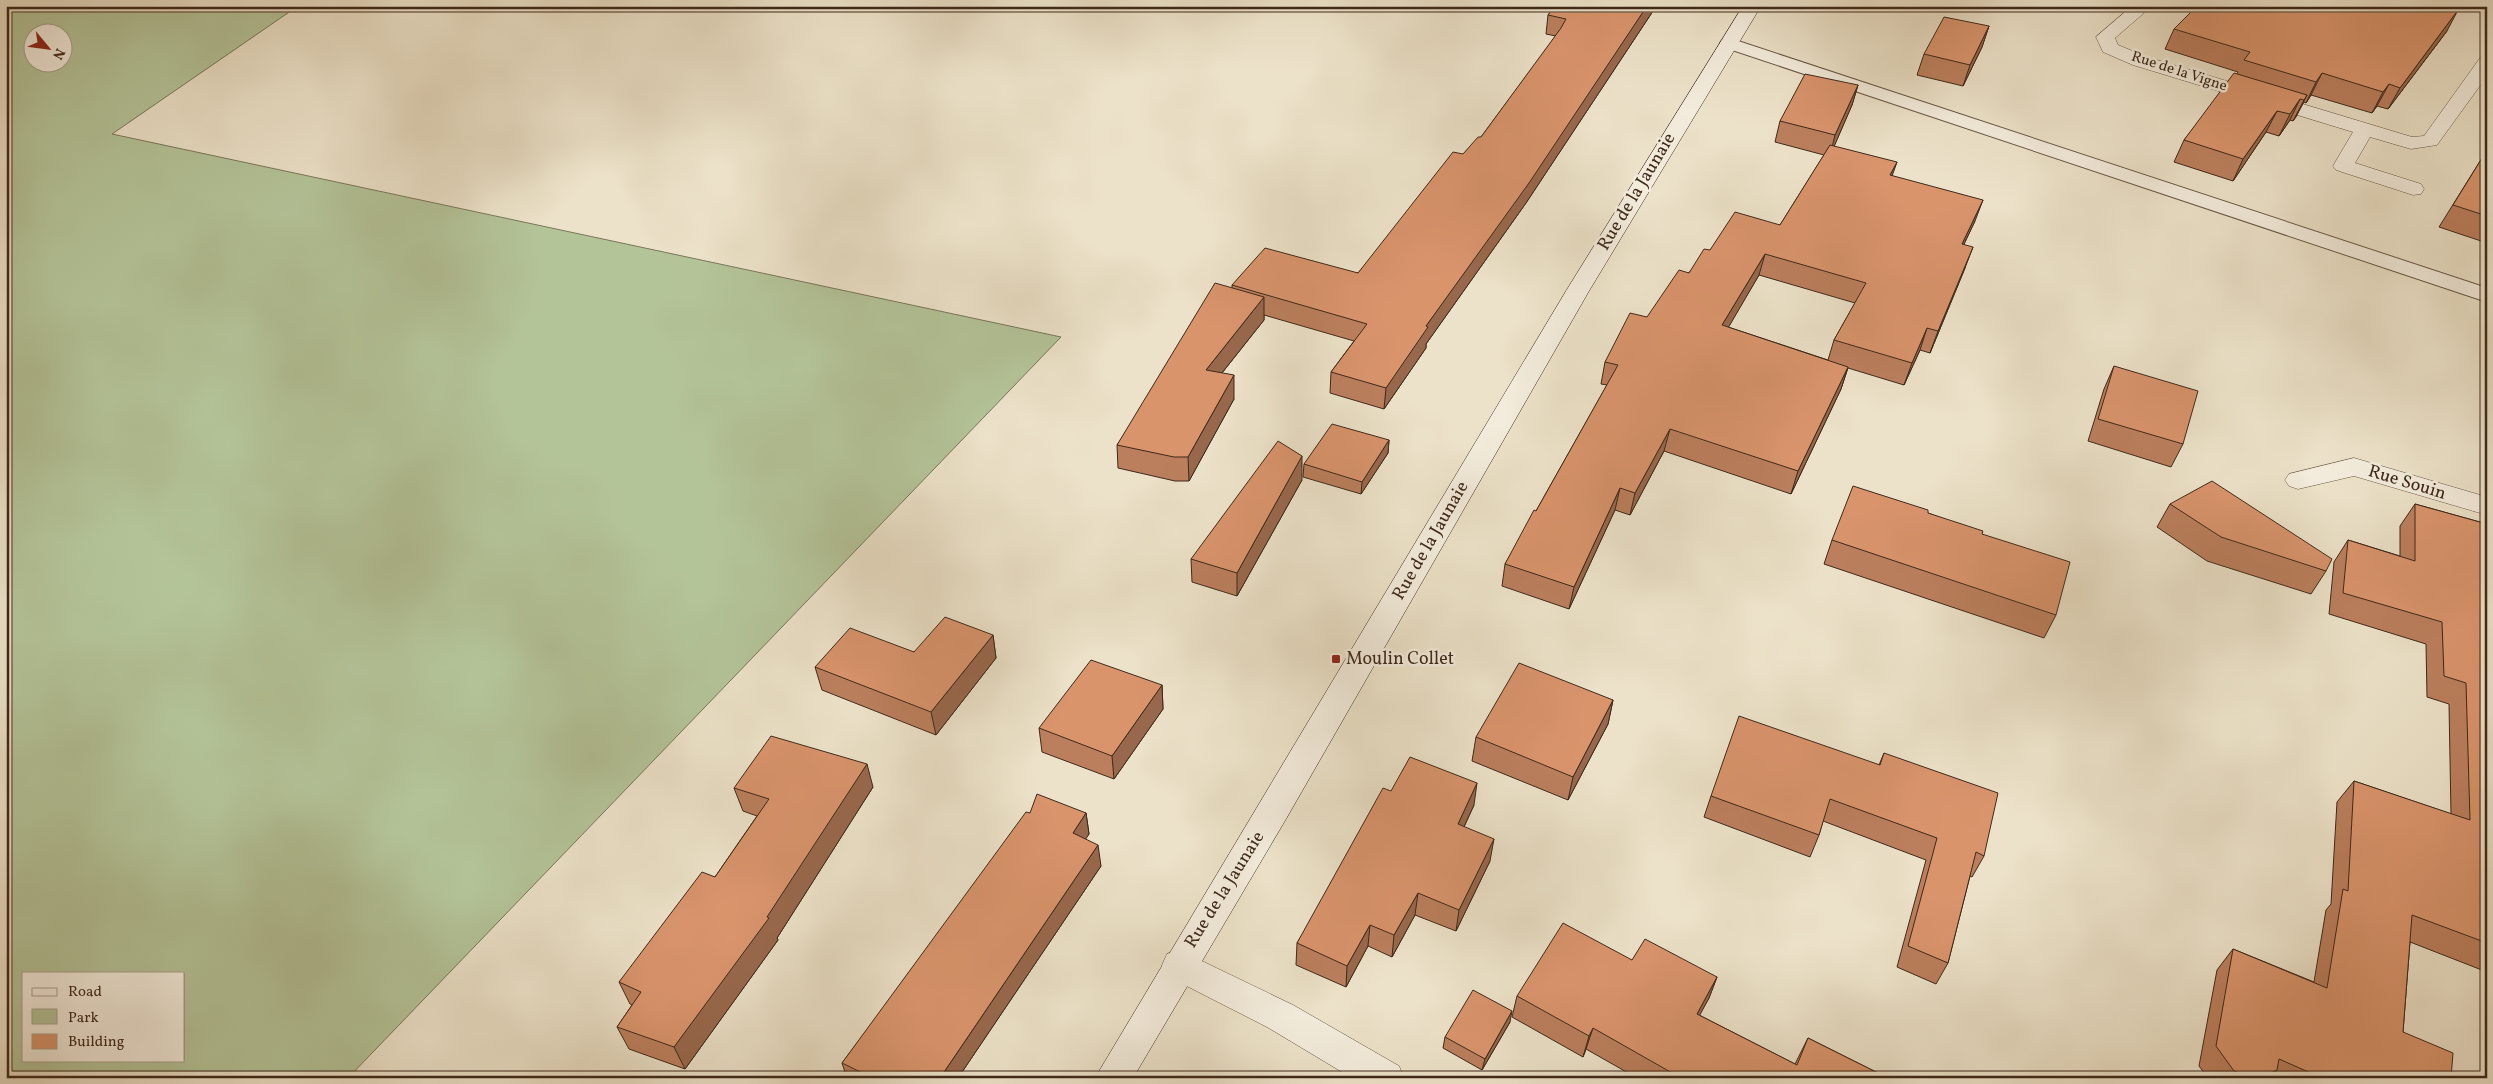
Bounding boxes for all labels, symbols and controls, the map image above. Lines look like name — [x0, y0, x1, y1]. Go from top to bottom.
north arrow — [22, 22, 72, 72]
text: N — [47, 45, 69, 63]
street label: Rue de la Vigne — [2128, 47, 2230, 97]
street label: Rue de la Jaunaie — [1592, 128, 1682, 256]
street label: Rue Souin — [2365, 459, 2449, 507]
street label: Rue de la Jaunaie — [1387, 477, 1475, 605]
place label: Moulin Collet — [1346, 647, 1454, 672]
marker: Moulin Collet — [1330, 653, 1342, 665]
street label: Rue de la Jaunaie — [1179, 827, 1271, 953]
legend — [22, 972, 185, 1062]
text: Road — [68, 982, 102, 1003]
text: Park — [68, 1008, 99, 1029]
text: Building — [68, 1032, 125, 1053]

